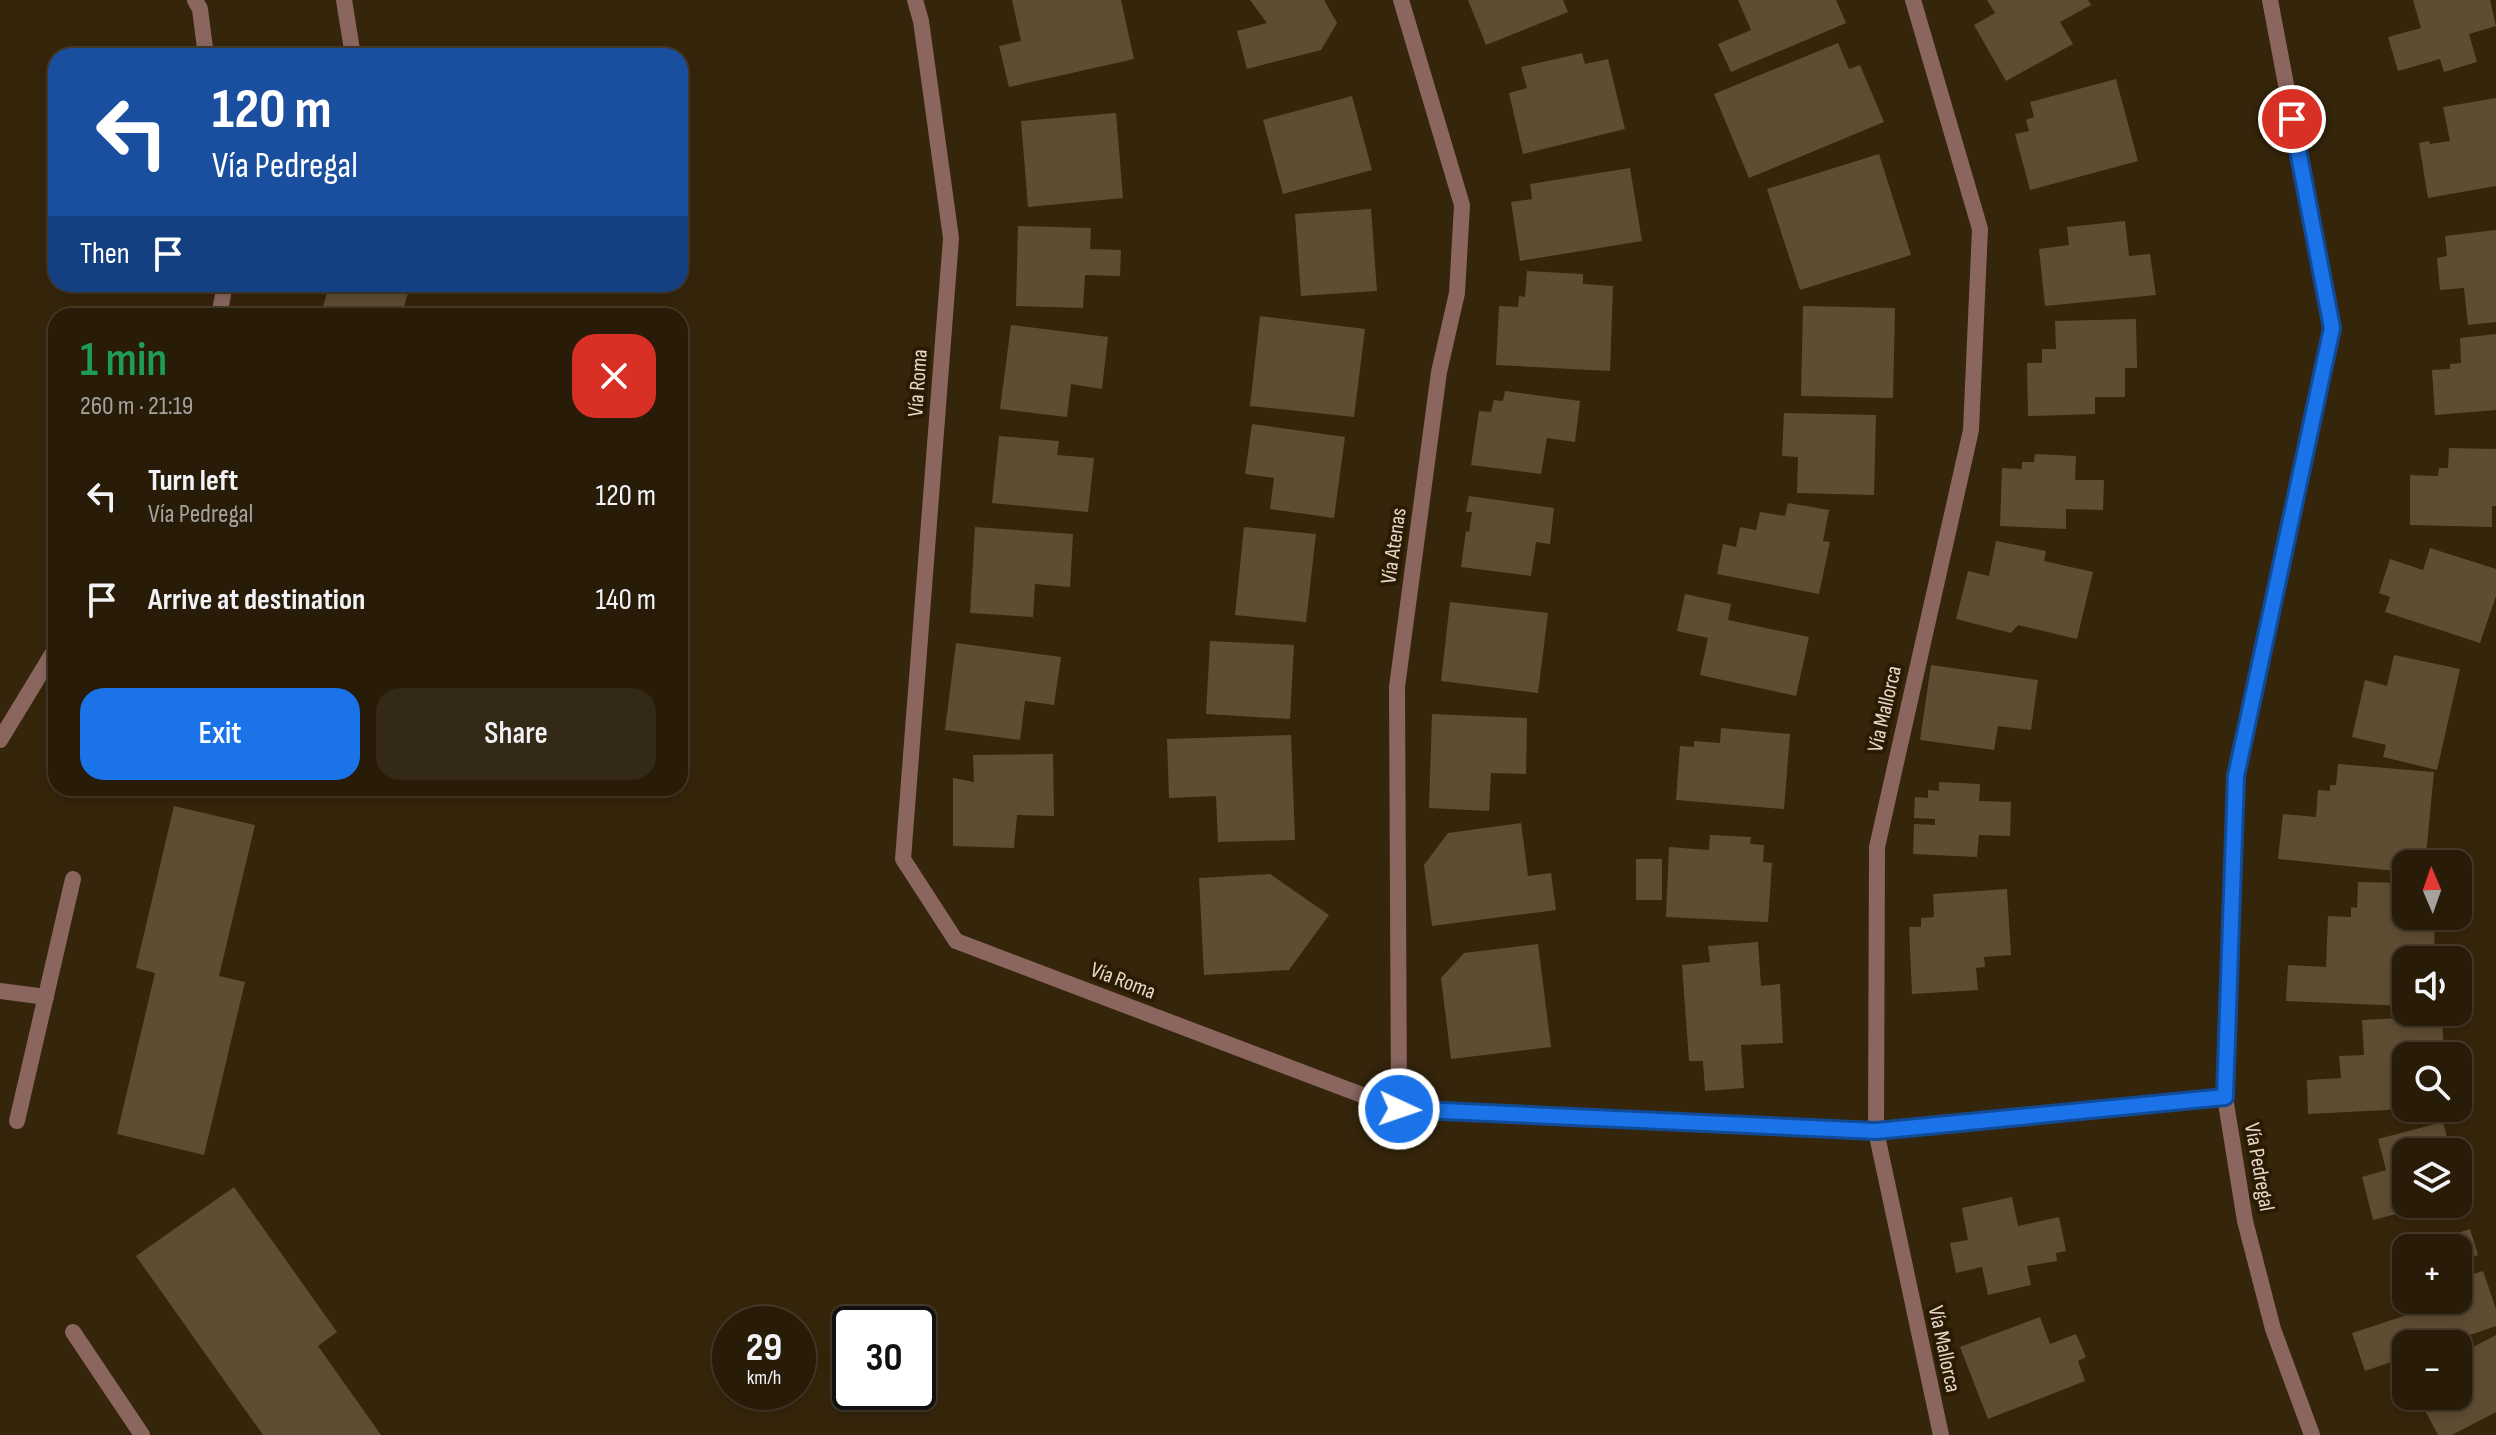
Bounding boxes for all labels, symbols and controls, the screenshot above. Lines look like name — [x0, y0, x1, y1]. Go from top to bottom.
text: 120 m — [212, 77, 332, 144]
icon: left — [80, 80, 184, 184]
pin — [2258, 85, 2326, 153]
icon: arrive — [2270, 97, 2314, 141]
text: Vía Pedregal — [212, 145, 358, 188]
icon: arrive — [146, 232, 190, 276]
text: Then — [80, 236, 130, 272]
text: 1 min — [80, 332, 167, 389]
button: close — [572, 334, 656, 418]
street label: Vía Roma — [902, 348, 934, 418]
text: 260 m · 21:19 — [80, 391, 193, 422]
text: Turn left — [148, 463, 238, 499]
icon: left — [80, 474, 124, 518]
text: 120 m — [595, 478, 656, 514]
text: Vía Pedregal — [148, 499, 253, 530]
street label: Vía Atenas — [1375, 506, 1413, 586]
icon: arrive — [80, 578, 124, 622]
text: Arrive at destination — [148, 582, 365, 618]
text: 140 m — [596, 582, 656, 618]
street label: Vía Mallorca — [1862, 663, 1908, 755]
button: Exit — [80, 688, 360, 780]
button: Share — [376, 688, 656, 780]
north arrow — [2392, 850, 2472, 930]
map controls — [2392, 850, 2472, 1410]
button: sound — [2392, 946, 2472, 1026]
street label: Vía Roma — [1087, 956, 1159, 1006]
button: search — [2392, 1042, 2472, 1122]
position arrow — [1357, 1067, 1441, 1151]
street label: Vía Pedregal — [2238, 1121, 2280, 1213]
button: layers — [2392, 1138, 2472, 1218]
button: + — [2392, 1234, 2472, 1314]
street label: Vía Mallorca — [1922, 1303, 1966, 1395]
speed limit sign: 30 — [832, 1306, 936, 1410]
text: 29 — [746, 1324, 782, 1372]
button: − — [2392, 1330, 2472, 1410]
text: km/h — [747, 1366, 781, 1390]

